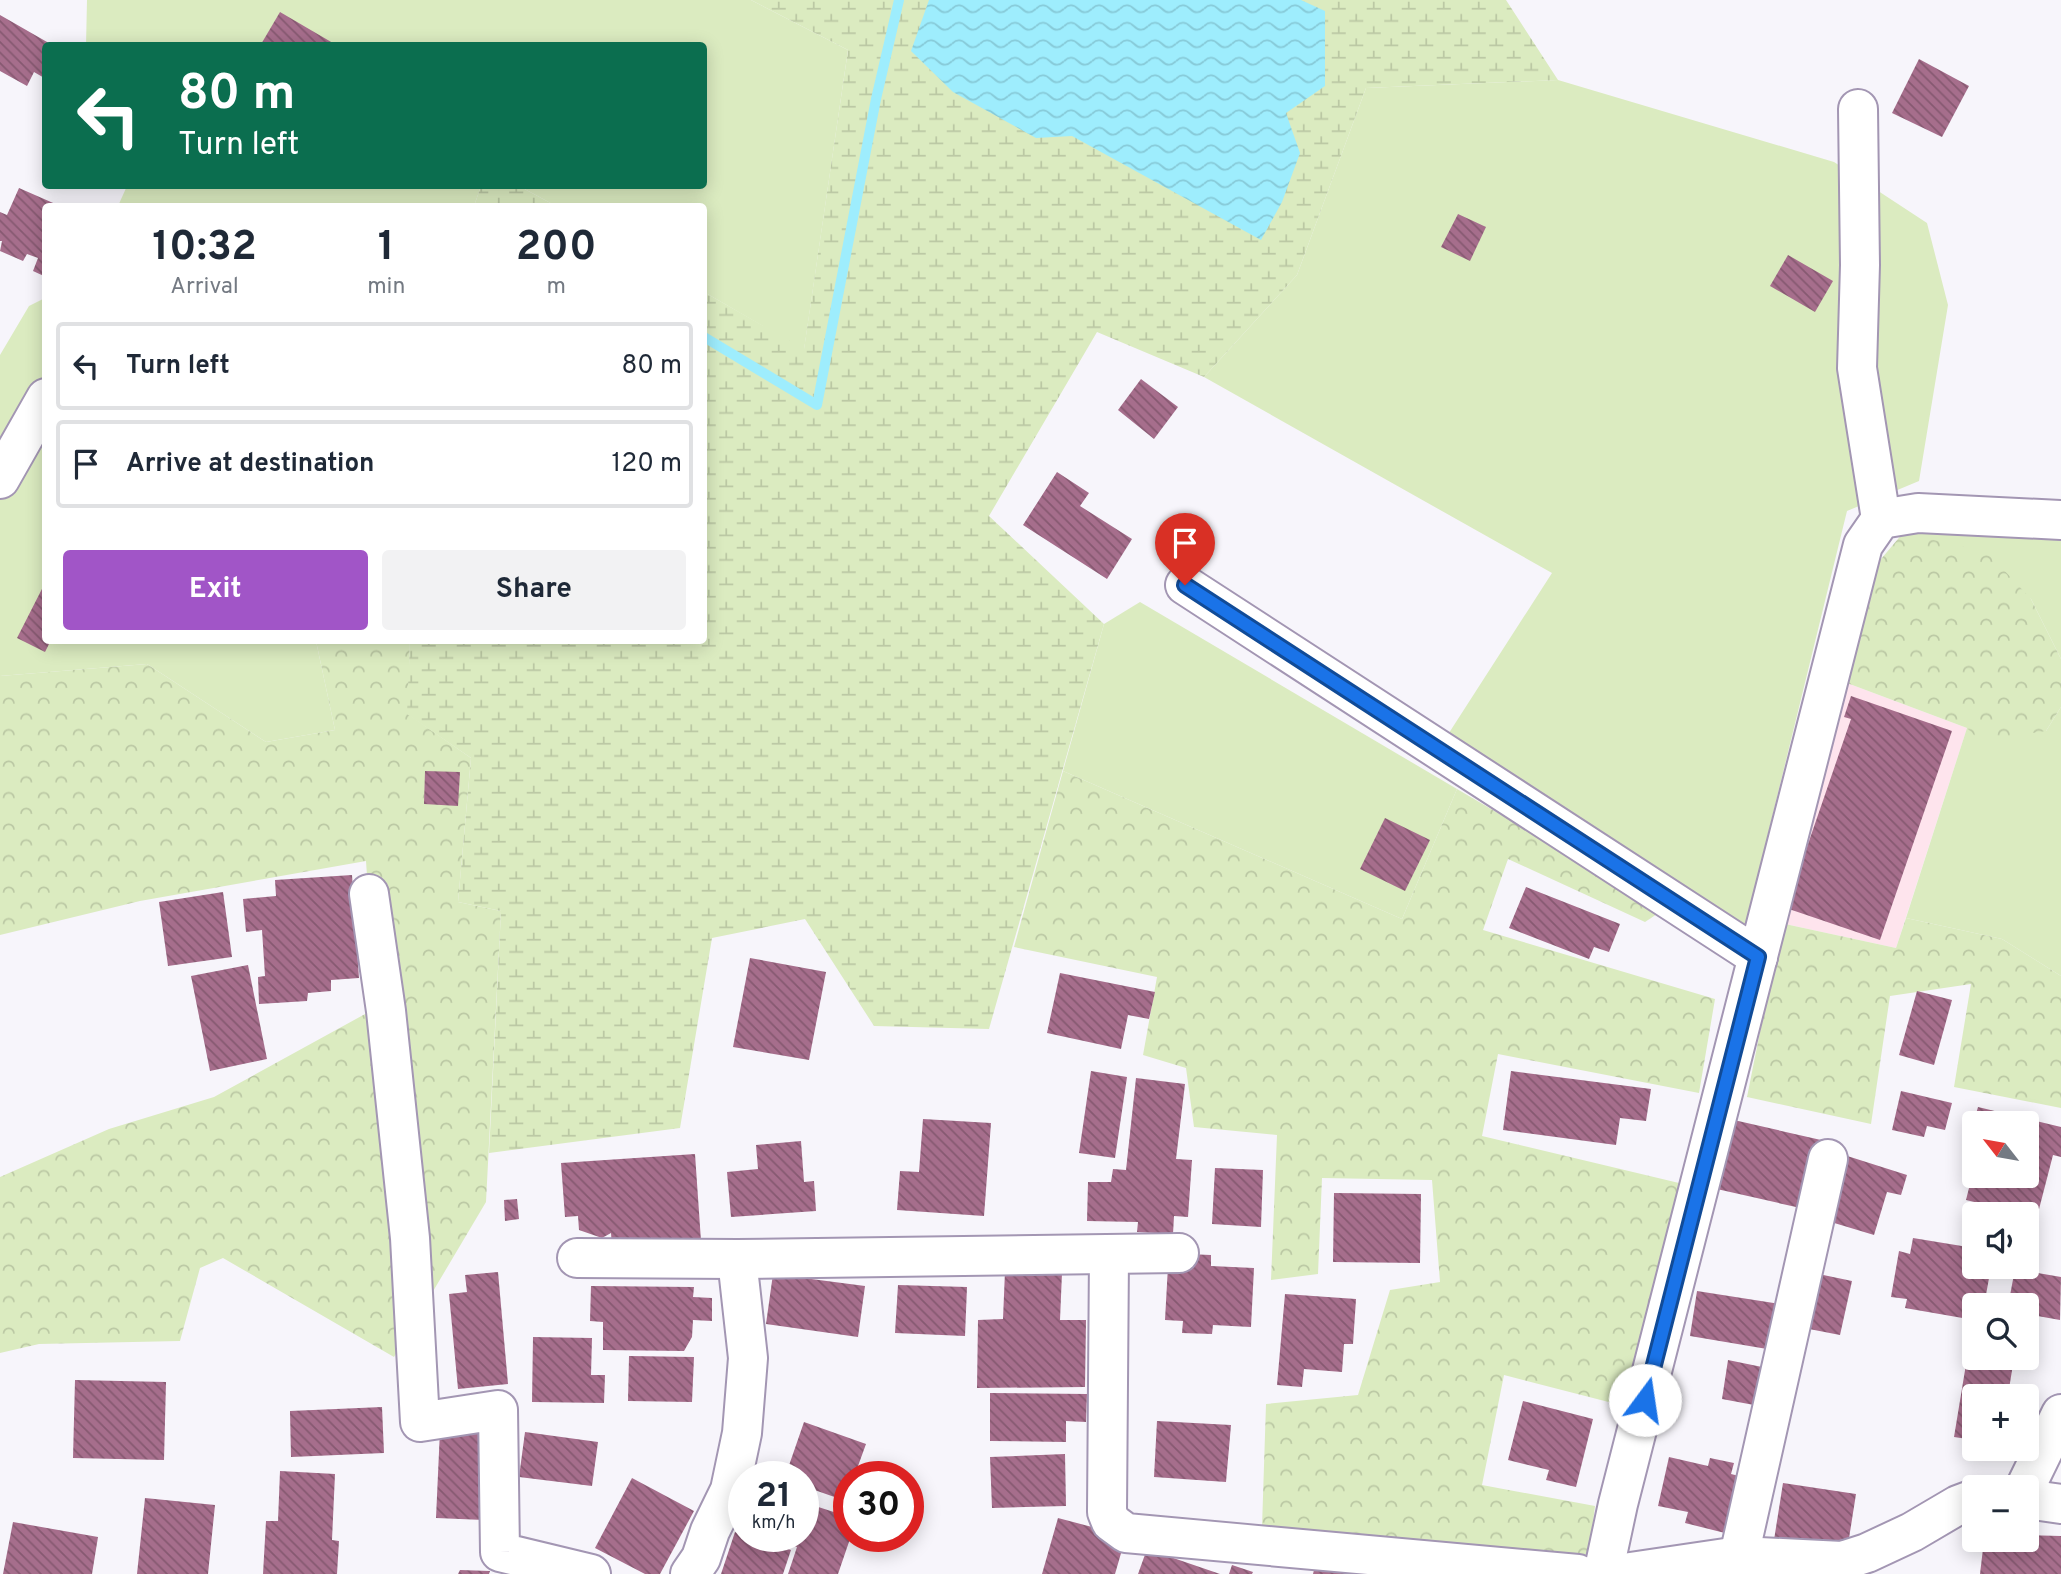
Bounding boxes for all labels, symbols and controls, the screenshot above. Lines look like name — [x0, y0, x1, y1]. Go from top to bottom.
text: 80 m — [178, 65, 295, 127]
icon: left — [63, 70, 154, 161]
text: Turn left — [178, 126, 299, 166]
text: 10:32 — [152, 222, 257, 275]
text: 1 — [378, 222, 395, 275]
text: 200 — [516, 222, 597, 275]
text: Arrival — [170, 273, 239, 302]
text: min — [367, 273, 405, 302]
text: m — [546, 273, 566, 302]
icon: left — [67, 347, 105, 385]
text: Turn left — [126, 350, 230, 383]
text: 80 m — [622, 350, 682, 383]
icon: arrive — [67, 445, 105, 483]
text: Arrive at destination — [126, 448, 374, 481]
text: 120 m — [612, 448, 682, 481]
pin — [1155, 513, 1215, 585]
icon: arrive — [1166, 524, 1204, 562]
button: Exit — [63, 550, 368, 630]
button: Share — [382, 550, 686, 630]
north arrow — [1962, 1111, 2039, 1188]
map controls — [1962, 1111, 2039, 1552]
button: sound — [1962, 1202, 2039, 1279]
button: search — [1962, 1293, 2039, 1370]
position arrow — [1608, 1363, 1682, 1437]
button: + — [1962, 1384, 2039, 1461]
speed limit sign: 30 — [833, 1461, 924, 1552]
text: 21 — [756, 1475, 791, 1519]
button: − — [1962, 1475, 2039, 1552]
text: km/h — [752, 1512, 795, 1535]

